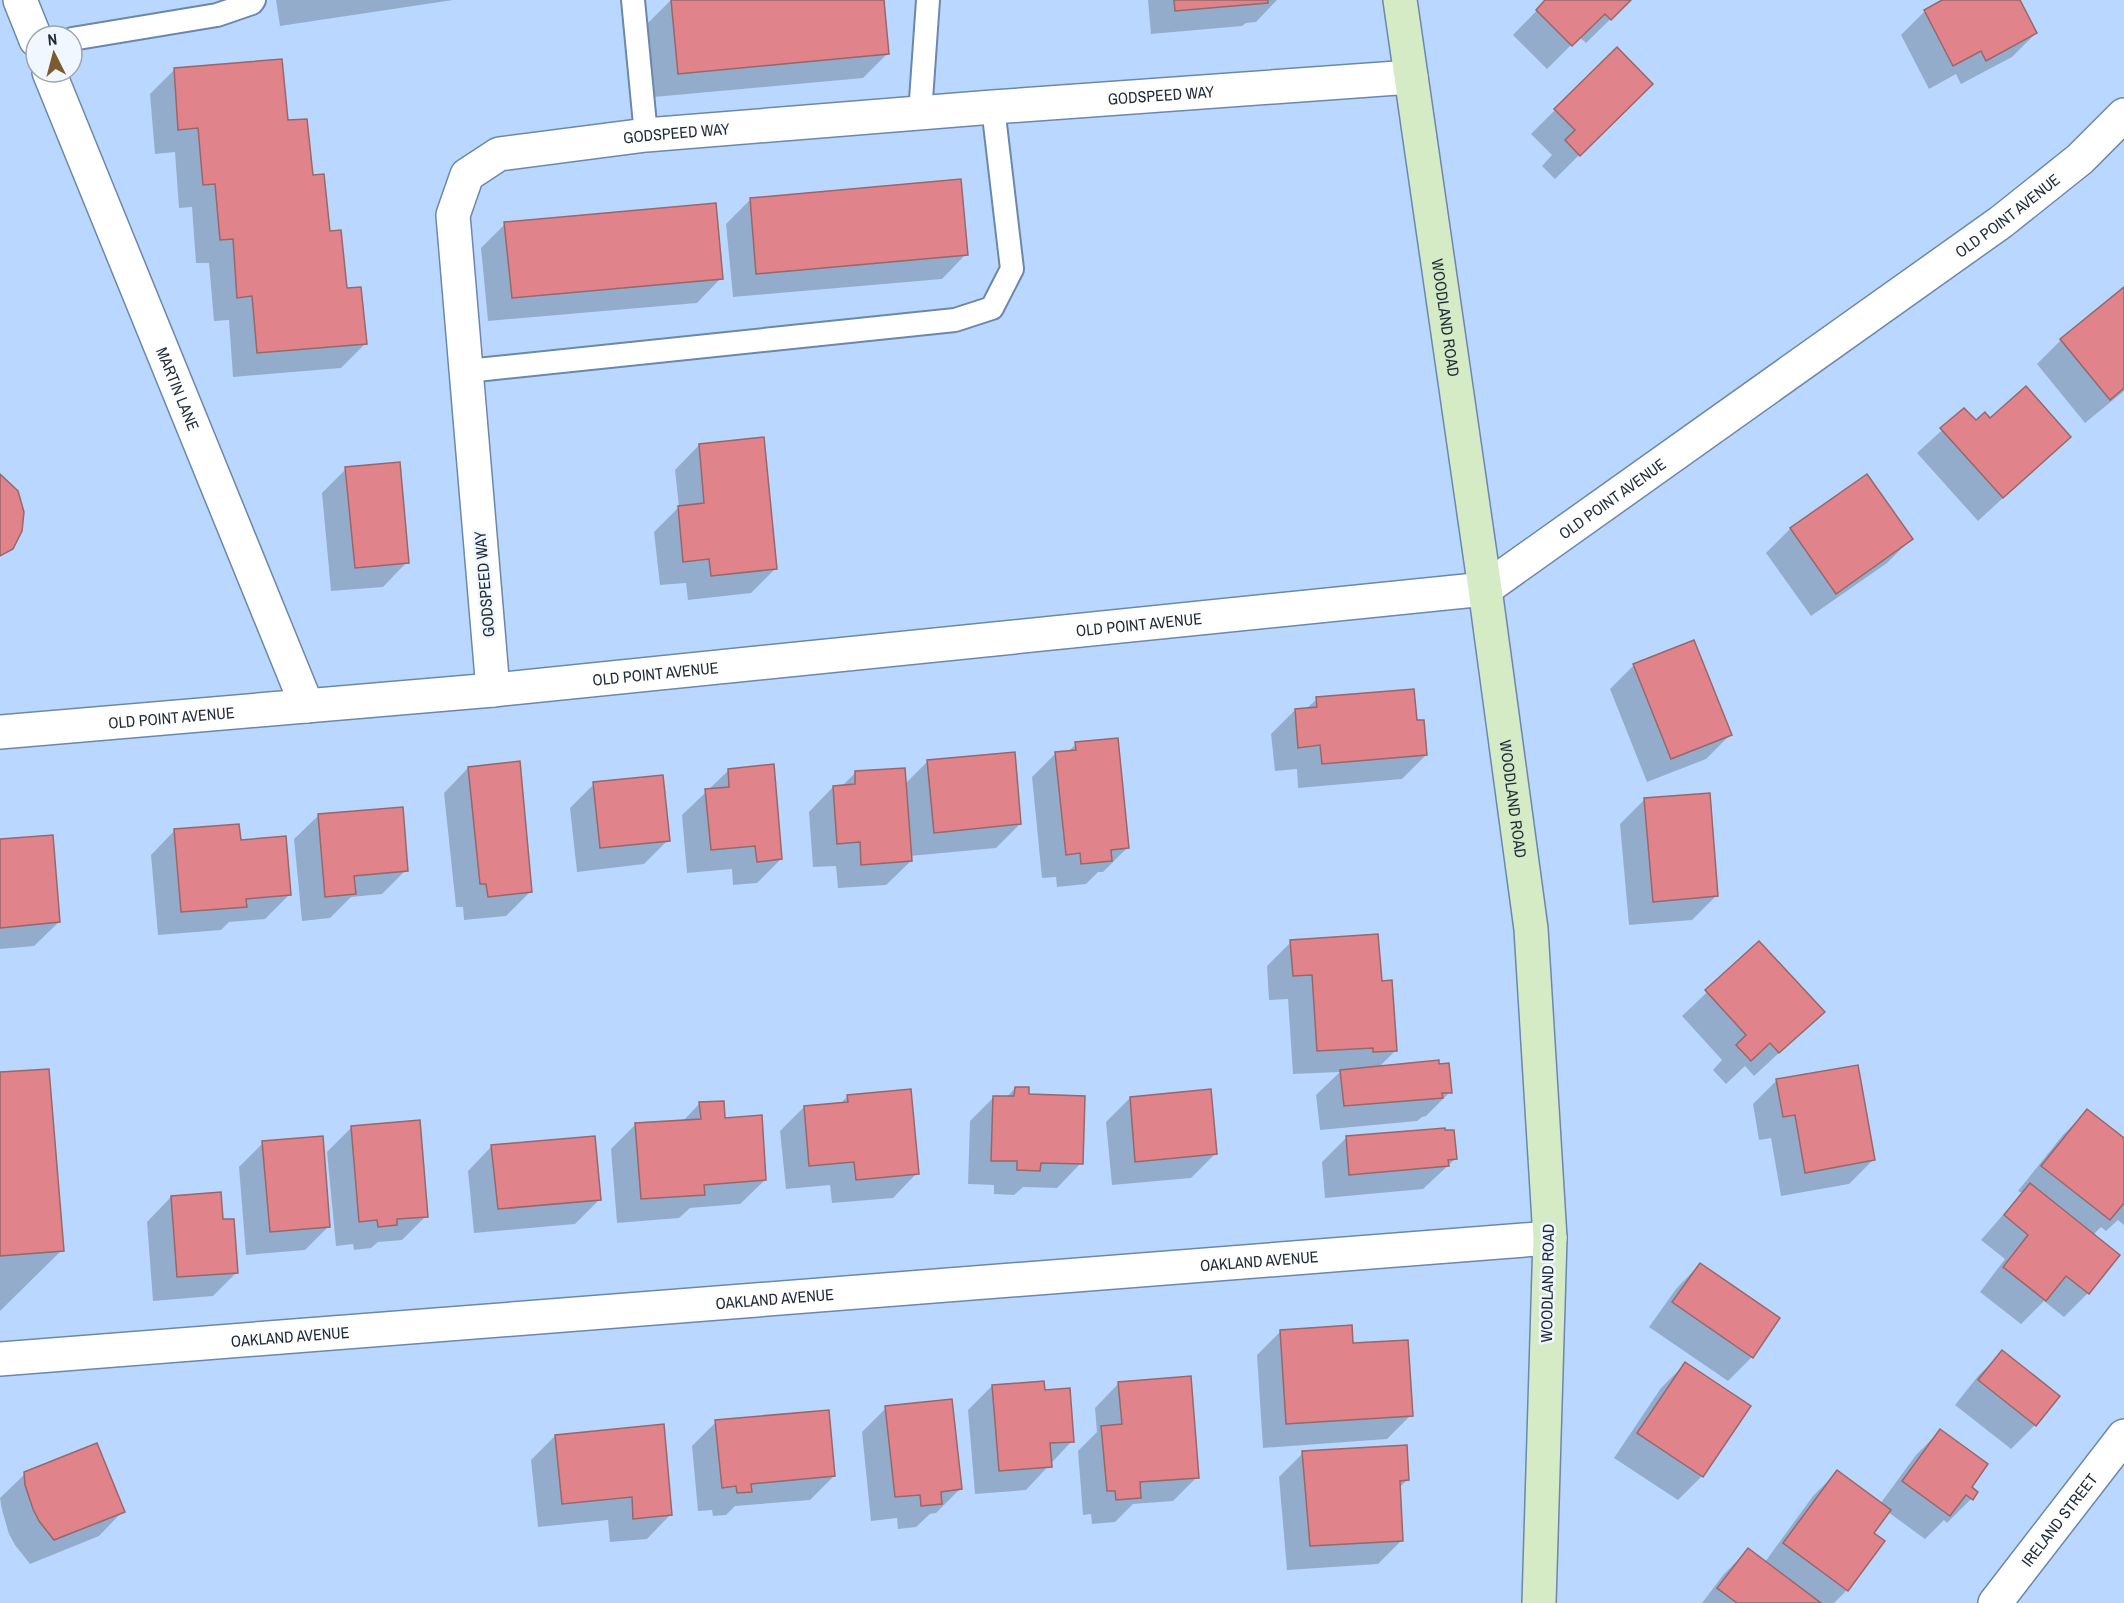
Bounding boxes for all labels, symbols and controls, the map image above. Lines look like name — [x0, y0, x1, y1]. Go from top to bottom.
north arrow — [24, 24, 84, 84]
text: N — [47, 28, 58, 51]
street label: GODSPEED WAY — [1107, 80, 1215, 110]
street label: GODSPEED WAY — [622, 117, 731, 149]
street label: OLD POINT AVENUE — [1950, 168, 2064, 262]
street label: WOODLAND ROAD — [1426, 257, 1465, 378]
street label: MARTIN LANE — [151, 344, 205, 434]
street label: OLD POINT AVENUE — [1554, 453, 1670, 544]
street label: GODSPEED WAY — [468, 530, 500, 638]
street label: OLD POINT AVENUE — [1075, 607, 1203, 642]
street label: OLD POINT AVENUE — [591, 656, 719, 691]
street label: OLD POINT AVENUE — [107, 701, 235, 734]
street label: WOODLAND ROAD — [1495, 739, 1532, 859]
street label: WOODLAND ROAD — [1535, 1223, 1559, 1343]
street label: OAKLAND AVENUE — [1199, 1245, 1319, 1276]
street label: OAKLAND AVENUE — [715, 1283, 835, 1314]
street label: OAKLAND AVENUE — [230, 1321, 350, 1352]
street label: IRELAND STREET — [2016, 1469, 2102, 1571]

